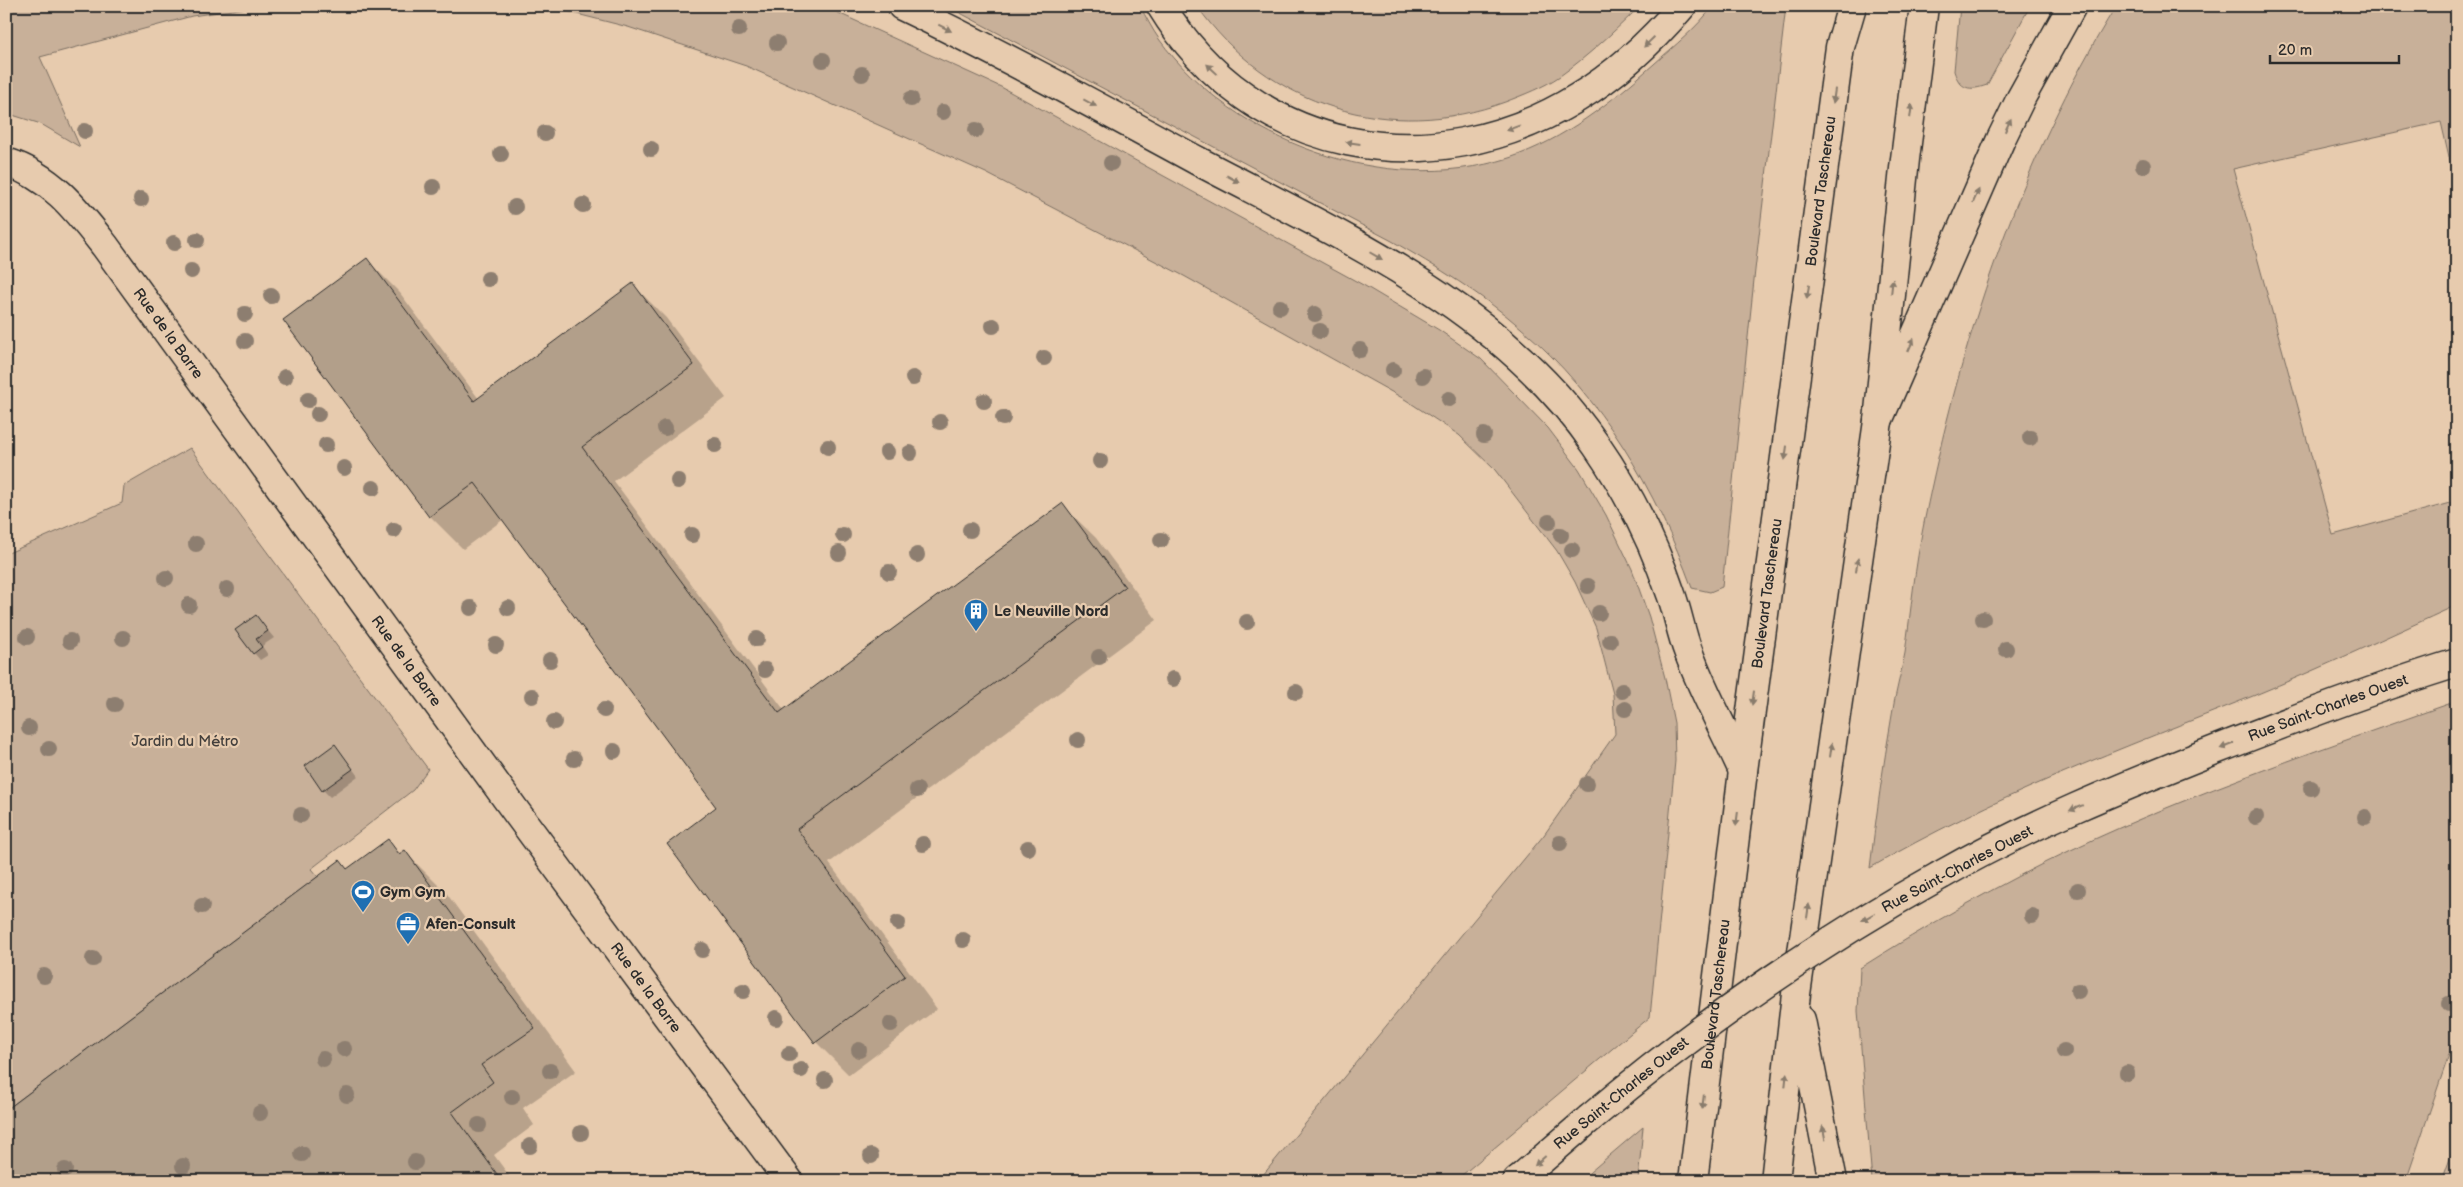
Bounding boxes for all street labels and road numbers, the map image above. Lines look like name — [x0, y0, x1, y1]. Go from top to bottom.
street label: Boulevard Taschereau — [1802, 115, 1841, 268]
street label: Rue de la Barre — [129, 284, 207, 383]
street label: Boulevard Taschereau — [1748, 517, 1787, 670]
street label: Rue de la Barre — [367, 612, 445, 710]
street label: Rue Saint-Charles Ouest — [2246, 670, 2411, 746]
street label: Rue Saint-Charles Ouest — [1878, 821, 2036, 917]
street label: Boulevard Taschereau — [1698, 918, 1735, 1071]
street label: Rue de la Barre — [606, 939, 685, 1037]
street label: Rue Saint-Charles Ouest — [1550, 1033, 1693, 1154]

